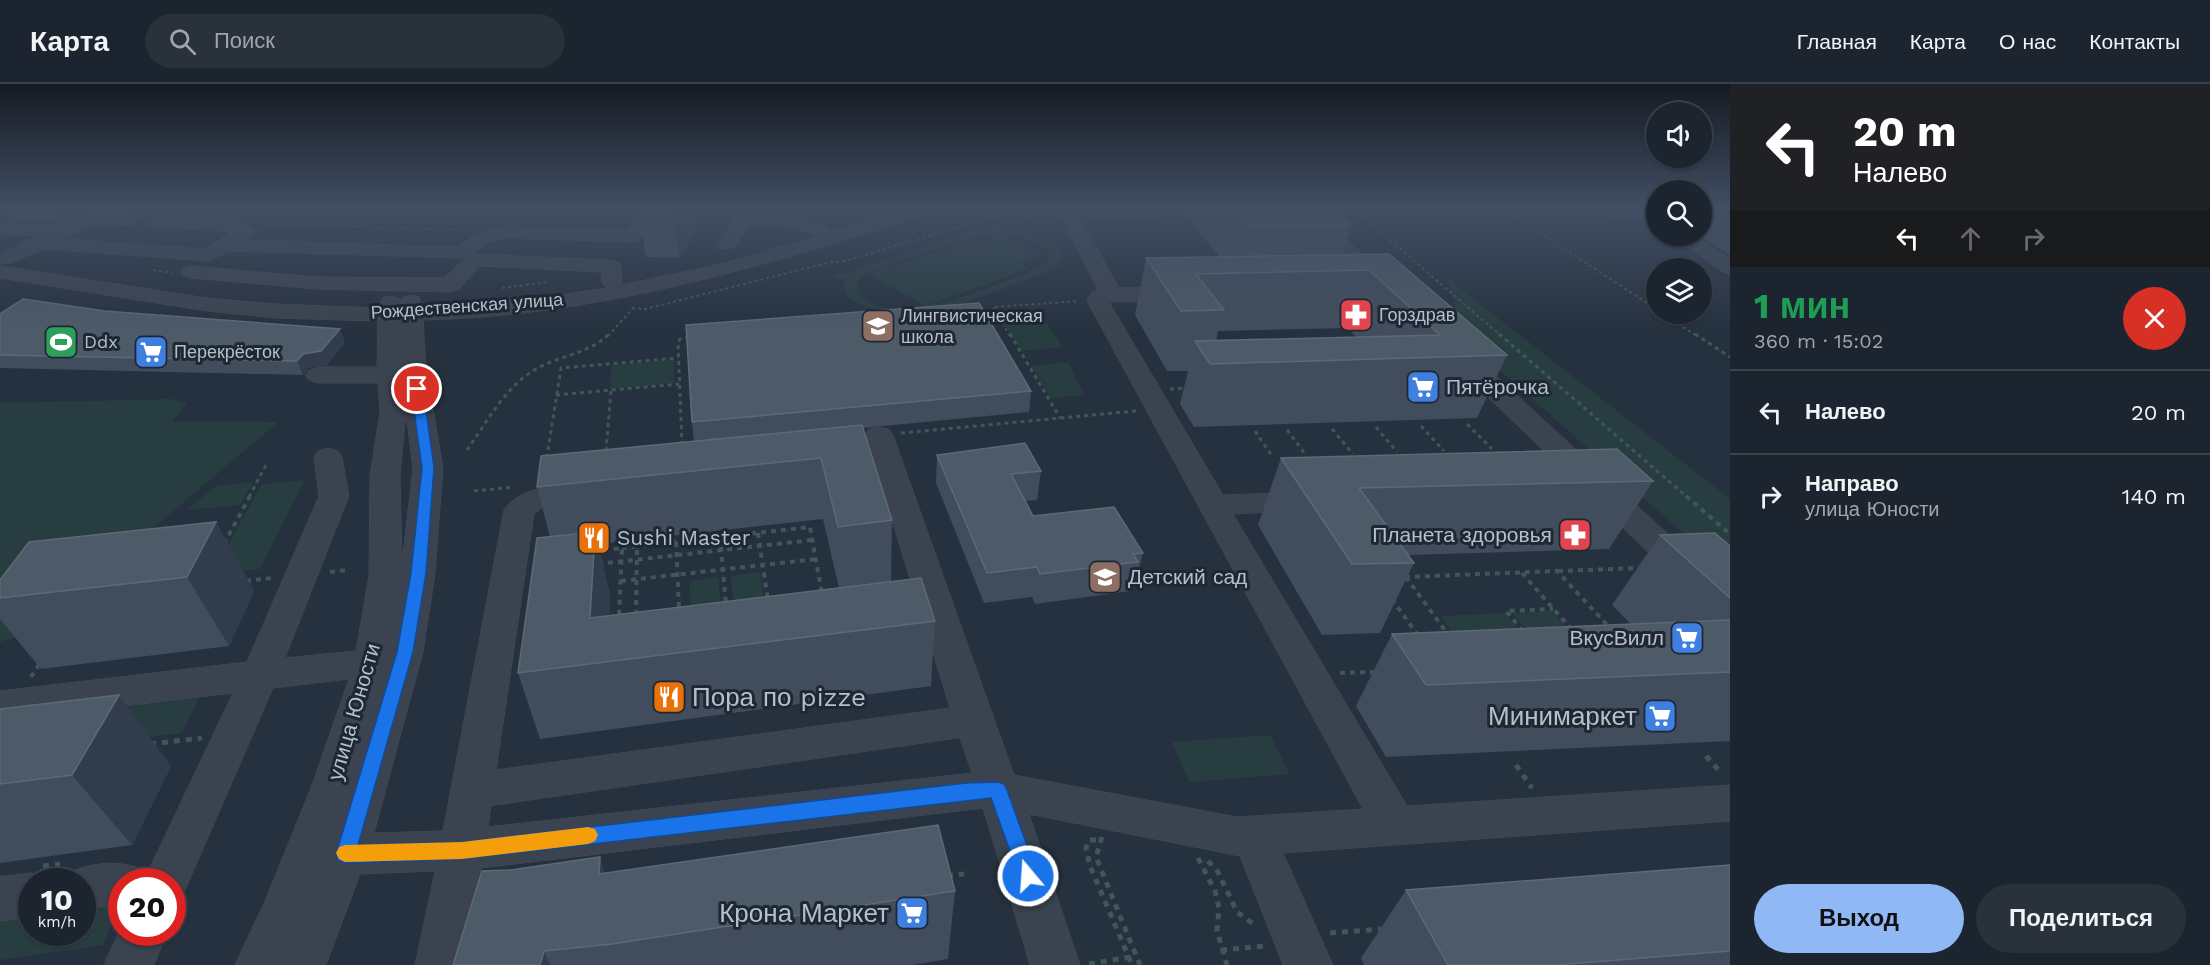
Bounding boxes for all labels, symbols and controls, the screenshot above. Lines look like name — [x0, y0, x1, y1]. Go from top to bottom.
search box — [145, 14, 565, 68]
text: Карта — [30, 25, 109, 58]
icon: search — [166, 25, 199, 58]
text: Поиск — [214, 28, 275, 53]
text: Главная — [1797, 29, 1877, 54]
text: Карта — [1910, 29, 1966, 54]
text: О нас — [1999, 29, 2056, 54]
text: Контакты — [2089, 29, 2180, 54]
map controls — [1646, 102, 1712, 324]
button: sound — [1646, 102, 1712, 168]
text: 20 m — [1853, 107, 1957, 156]
icon: left — [1754, 108, 1832, 186]
text: Налево — [1853, 157, 1947, 189]
button: search — [1646, 180, 1712, 246]
icon: left — [1891, 222, 1924, 255]
icon: ahead — [1954, 222, 1987, 255]
icon: right — [2017, 222, 2050, 255]
button: layers — [1646, 258, 1712, 324]
text: 1 мин — [1754, 285, 1850, 327]
button: close — [2123, 287, 2186, 350]
street label: Рождественская улица — [370, 288, 565, 323]
pharmacy icon: Горздрав — [1338, 297, 1374, 333]
place label: Горздрав — [1379, 304, 1455, 325]
place label: Лингвистическая школа — [901, 305, 1043, 347]
school or university icon: Лингвистическая школа — [860, 308, 896, 344]
sports icon: Ddx — [43, 324, 79, 360]
text: 360 m · 15:02 — [1754, 329, 1883, 353]
place label: Ddx — [84, 331, 118, 352]
supermarket icon: Перекрёсток — [133, 334, 169, 370]
place label: Перекрёсток — [174, 341, 280, 362]
pin — [391, 363, 442, 414]
supermarket icon: Пятёрочка — [1405, 369, 1441, 405]
icon: arrive — [400, 372, 433, 405]
place label: Пятёрочка — [1446, 374, 1549, 399]
icon: left — [1754, 396, 1787, 429]
text: Налево — [1805, 399, 1886, 424]
text: 20 m — [2131, 400, 2186, 425]
text: Направо — [1805, 471, 1899, 496]
icon: right — [1754, 480, 1787, 513]
text: 140 m — [2122, 484, 2186, 509]
text: улица Юности — [1805, 497, 1940, 521]
pharmacy icon: Планета здоровья — [1557, 517, 1593, 553]
restaurant icon: Sushi Master — [576, 520, 612, 556]
place label: Планета здоровья — [1372, 522, 1552, 547]
place label: Sushi Master — [617, 525, 751, 550]
school or university icon: Детский сад — [1087, 559, 1123, 595]
place label: Детский сад — [1128, 564, 1247, 589]
supermarket icon: ВкусВилл — [1669, 620, 1705, 656]
place label: ВкусВилл — [1570, 625, 1664, 650]
street label: улица Юности — [322, 641, 385, 783]
restaurant icon: Пора по pizze — [651, 679, 687, 715]
place label: Пора по pizze — [692, 682, 866, 712]
supermarket icon: Минимаркет — [1642, 698, 1678, 734]
place label: Минимаркет — [1488, 701, 1637, 731]
position arrow — [996, 844, 1060, 908]
speed limit sign: 20 — [108, 868, 186, 946]
text: 10 — [41, 882, 73, 917]
button: Выход — [1754, 884, 1964, 953]
button: Поделиться — [1976, 884, 2186, 953]
supermarket icon: Крона Маркет — [894, 895, 930, 931]
place label: Крона Маркет — [719, 898, 889, 928]
text: km/h — [38, 913, 76, 931]

